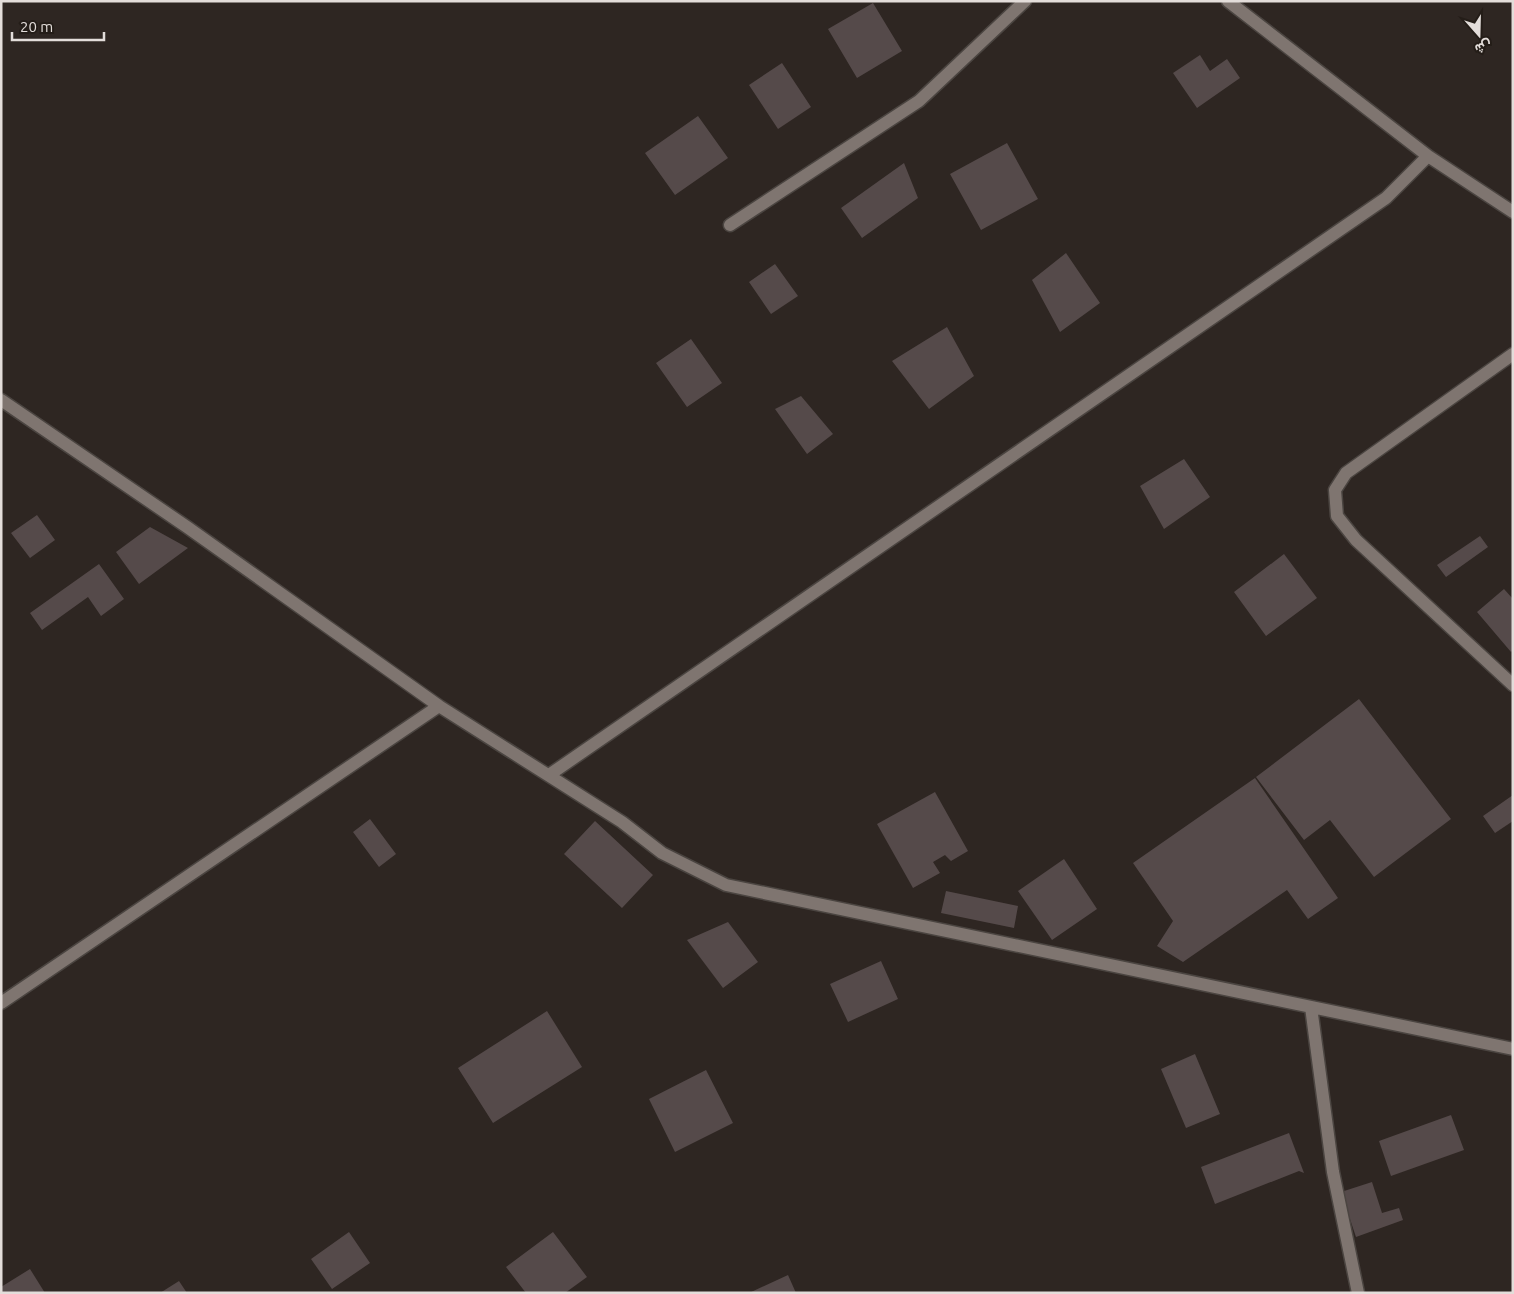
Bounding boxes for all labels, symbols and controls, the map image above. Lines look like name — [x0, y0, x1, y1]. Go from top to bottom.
scale bar — [12, 10, 105, 42]
north arrow — [1454, 10, 1504, 60]
text: 20 m — [20, 18, 53, 35]
text: ش — [1472, 36, 1494, 58]

